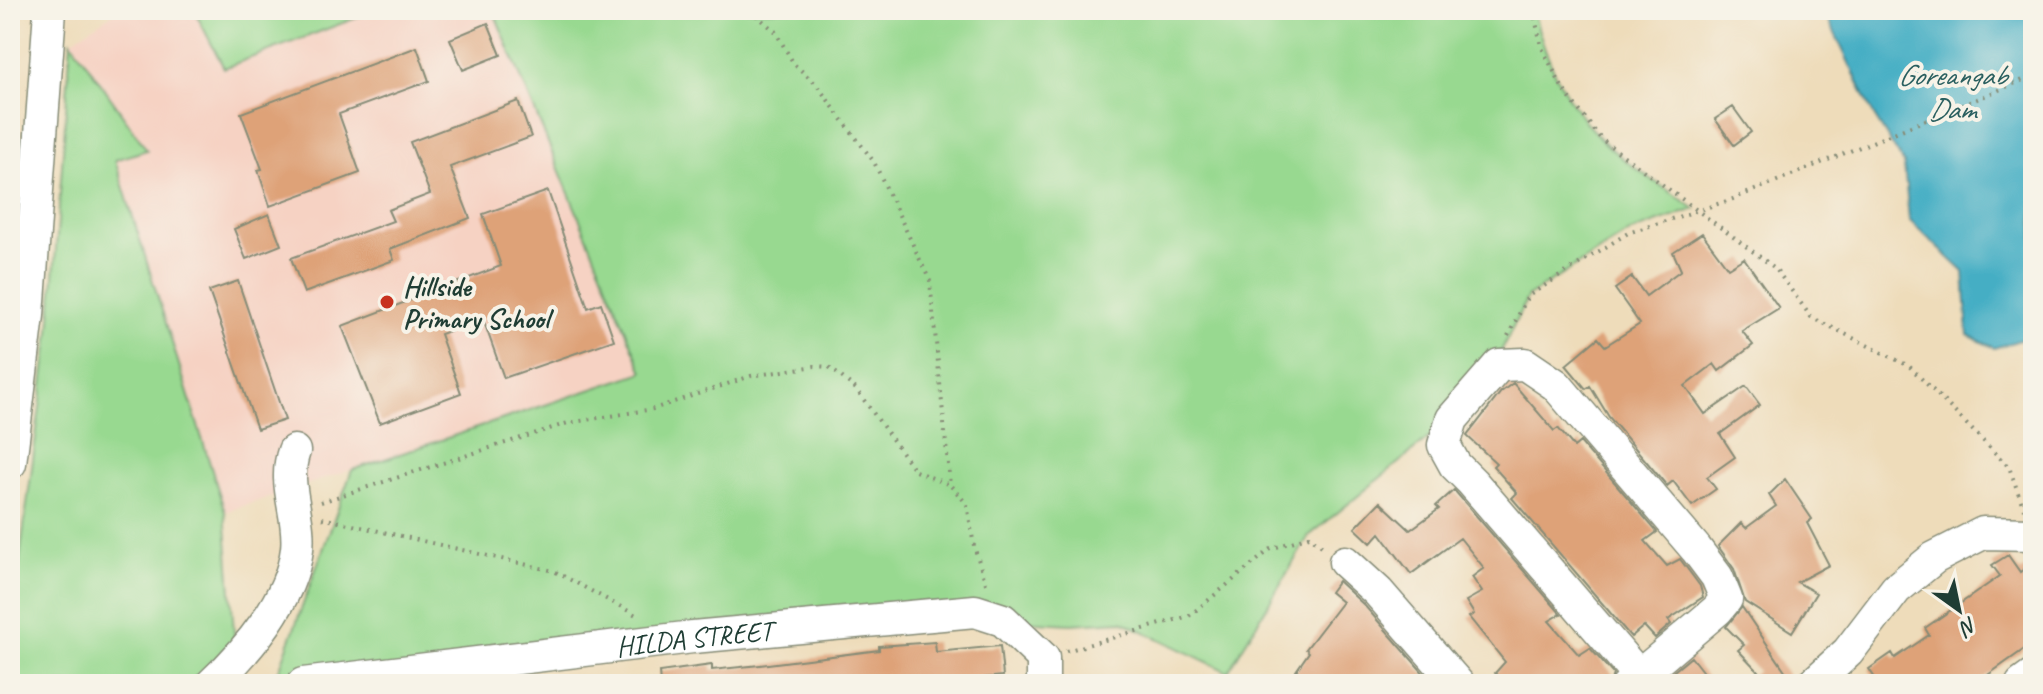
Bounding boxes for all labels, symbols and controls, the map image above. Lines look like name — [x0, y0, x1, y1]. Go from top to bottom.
water label: Goreangab Dam — [1898, 56, 2010, 128]
place label: Hillside Primary School — [403, 269, 555, 336]
marker: Hillside Primary School — [378, 293, 396, 311]
north arrow — [1919, 570, 1999, 650]
text: N — [1953, 610, 1983, 643]
street label: HILDA STREET — [614, 612, 780, 664]

